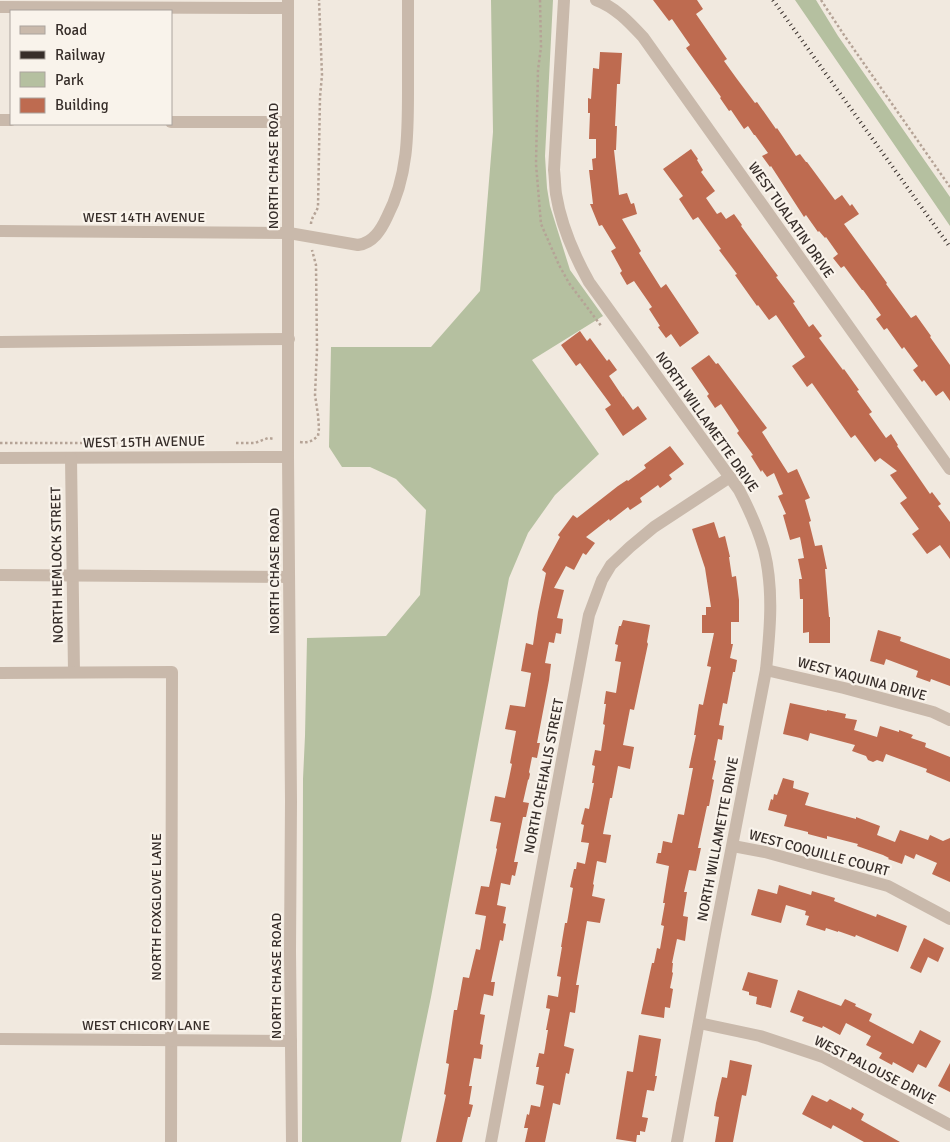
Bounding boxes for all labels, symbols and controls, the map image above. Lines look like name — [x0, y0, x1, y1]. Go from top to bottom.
legend — [10, 10, 172, 125]
text: Road — [55, 21, 87, 39]
text: Railway — [55, 46, 105, 64]
text: Park — [55, 71, 84, 89]
text: Building — [55, 96, 109, 114]
street label: NORTH CHASE ROAD — [265, 103, 282, 229]
street label: WEST TUALATIN DRIVE — [745, 159, 838, 281]
street label: WEST 14TH AVENUE — [83, 209, 205, 226]
street label: NORTH WILLAMETTE DRIVE — [652, 349, 762, 495]
street label: WEST 15TH AVENUE — [83, 432, 205, 452]
street label: NORTH HEMLOCK STREET — [47, 487, 67, 643]
street label: NORTH CHASE ROAD — [266, 508, 283, 634]
street label: WEST YAQUINA DRIVE — [795, 654, 929, 704]
street label: NORTH CHEHALIS STREET — [521, 697, 567, 855]
street label: NORTH WILLAMETTE DRIVE — [694, 755, 742, 923]
street label: WEST COQUILLE COURT — [747, 826, 891, 880]
street label: NORTH FOXGLOVE LANE — [148, 833, 165, 981]
street label: NORTH CHASE ROAD — [268, 913, 285, 1039]
street label: WEST CHICORY LANE — [82, 1017, 210, 1034]
street label: WEST PALOUSE DRIVE — [811, 1032, 939, 1108]

